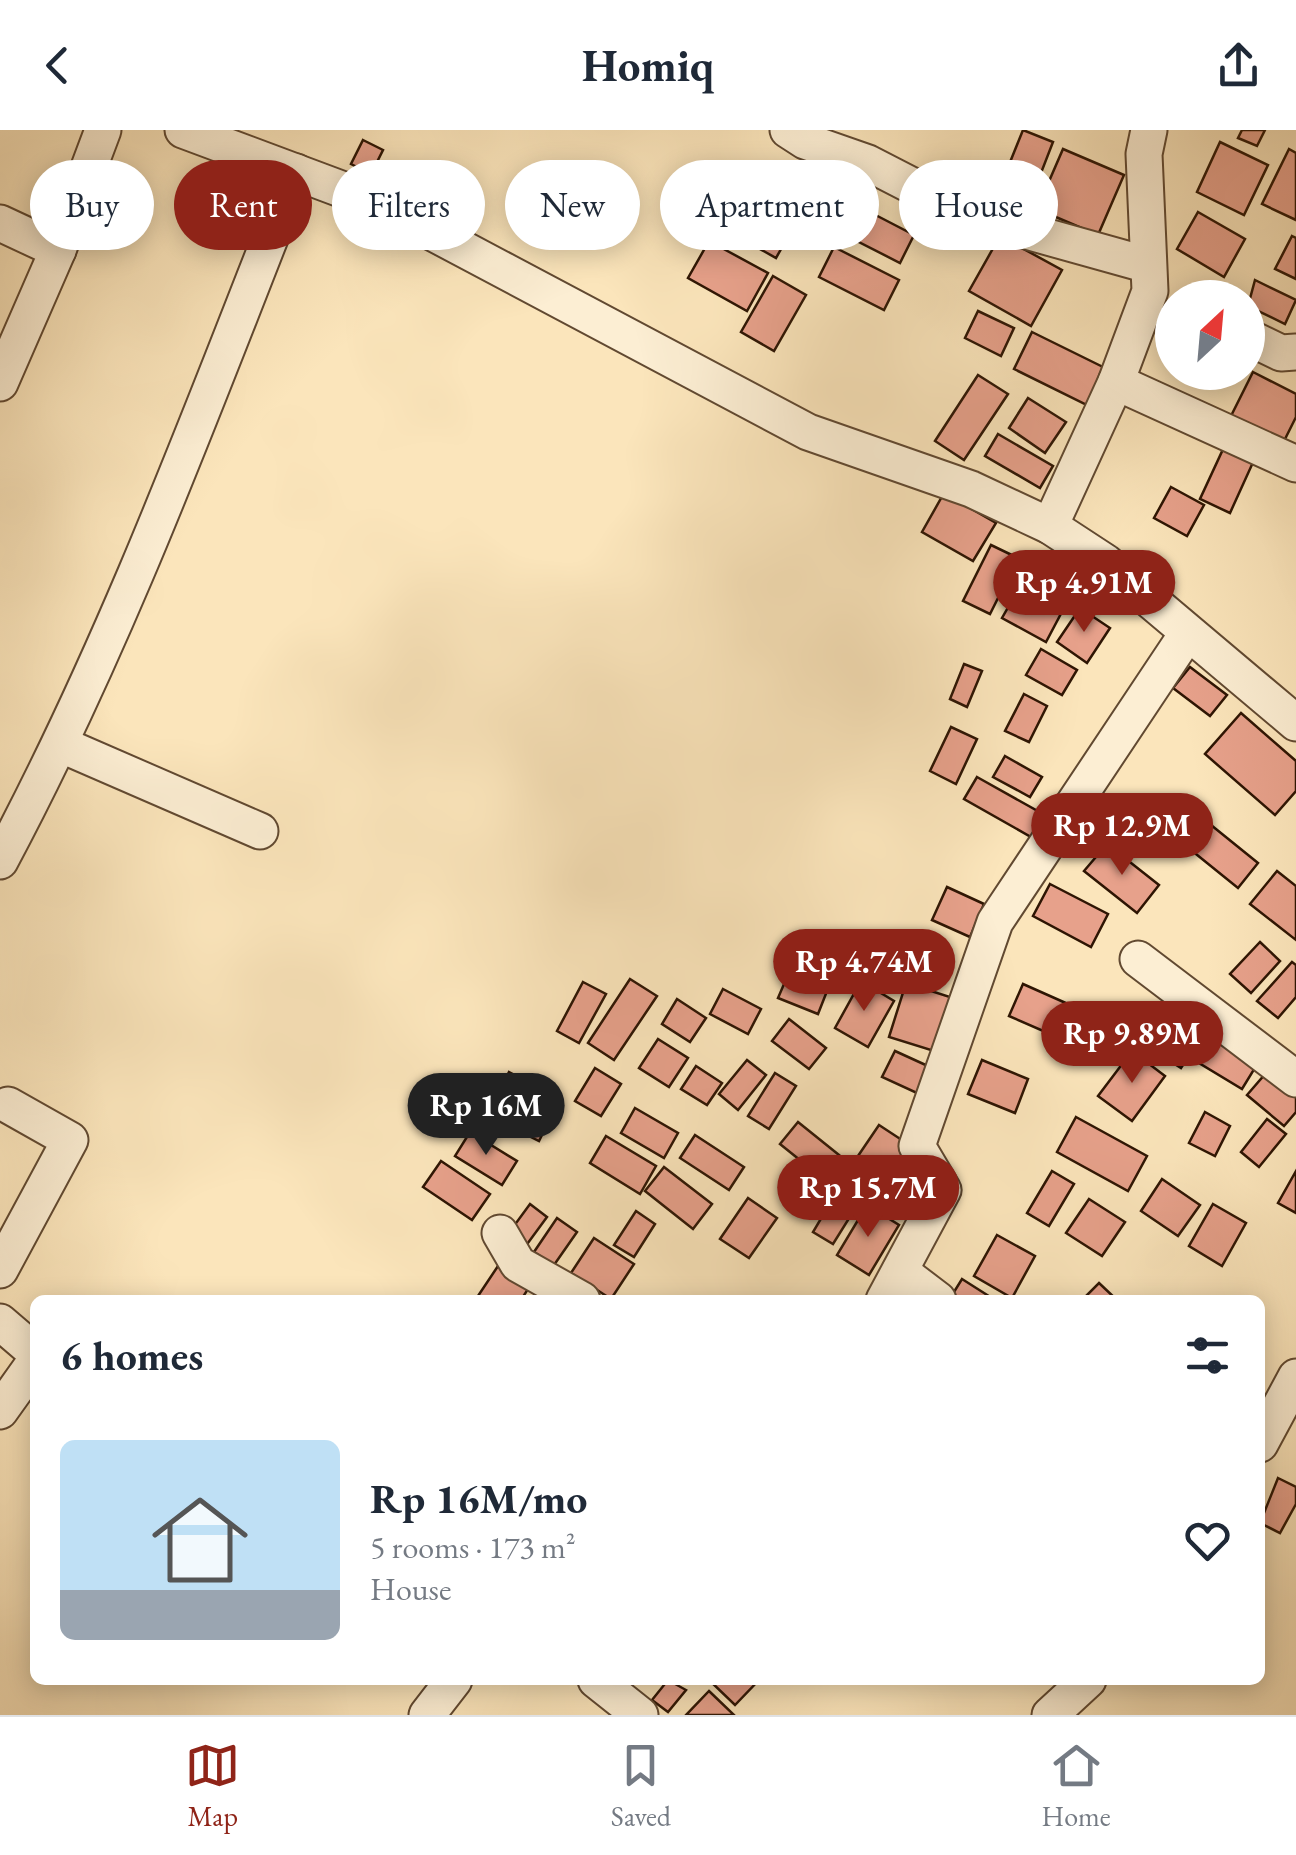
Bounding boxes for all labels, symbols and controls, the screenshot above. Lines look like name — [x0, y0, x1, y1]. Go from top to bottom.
text: Homiq — [582, 36, 714, 94]
icon: back — [30, 38, 85, 93]
icon: share — [1211, 38, 1266, 93]
chip: Buy — [30, 160, 154, 250]
chip: Rent — [174, 160, 312, 250]
chip: Filters — [332, 160, 485, 250]
chip: New — [505, 160, 640, 250]
chip: Apartment — [660, 160, 879, 250]
chip: House — [899, 160, 1058, 250]
north arrow — [1155, 280, 1265, 390]
map controls — [1155, 280, 1265, 390]
pin: Rp 4.91M — [981, 550, 1187, 635]
text: Rp 4.91M — [1015, 561, 1153, 603]
pin: Rp 12.9M — [1019, 793, 1225, 878]
text: Rp 12.9M — [1053, 804, 1191, 846]
pin: Rp 4.74M — [761, 929, 967, 1014]
text: Rp 4.74M — [795, 940, 933, 982]
pin: Rp 9.89M — [1029, 1001, 1235, 1086]
text: Rp 9.89M — [1063, 1012, 1201, 1054]
pin: Rp 16M — [405, 1073, 567, 1158]
text: Rp 16M — [430, 1084, 542, 1126]
pin: Rp 15.7M — [765, 1155, 971, 1240]
text: Rp 15.7M — [799, 1166, 937, 1208]
text: 6 homes — [60, 1328, 203, 1383]
icon: filters — [1180, 1328, 1235, 1383]
text: Rp 16M/mo — [370, 1471, 587, 1526]
icon: home — [140, 1480, 260, 1600]
icon: heart — [1180, 1513, 1235, 1568]
text: 5 rooms · 173 m² — [370, 1526, 576, 1568]
text: House — [370, 1568, 451, 1610]
tab: Map — [185, 1738, 240, 1834]
tab: Saved — [611, 1738, 671, 1834]
tab: Home — [1041, 1738, 1111, 1834]

